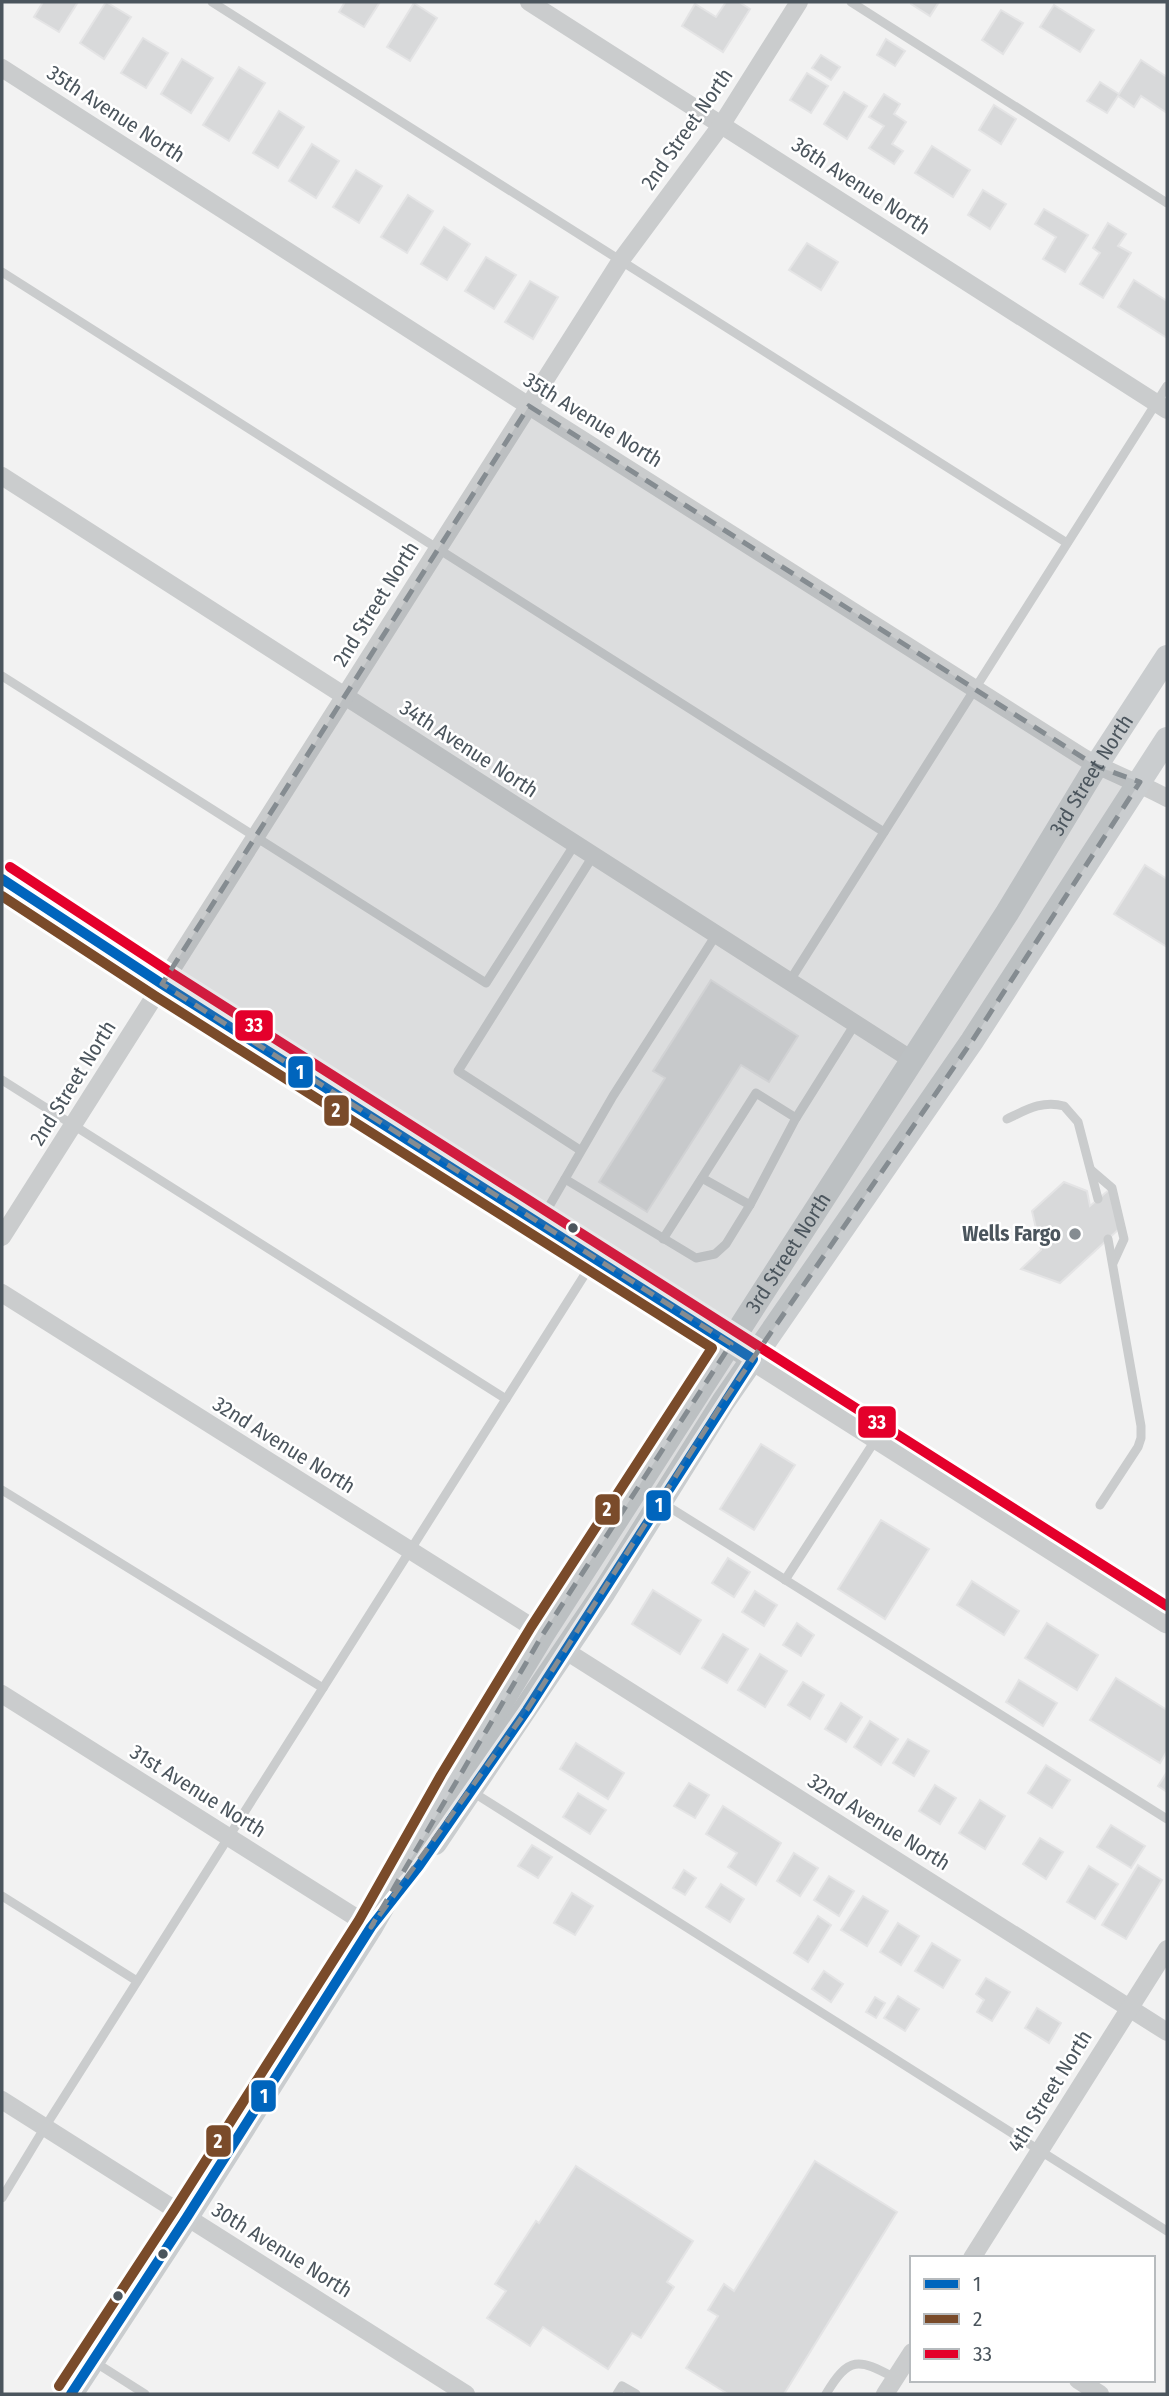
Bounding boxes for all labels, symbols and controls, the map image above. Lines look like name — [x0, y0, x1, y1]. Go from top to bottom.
street label: 35th Avenue North — [42, 60, 190, 168]
street label: 2nd Street North — [636, 63, 738, 195]
street label: 36th Avenue North — [787, 132, 935, 240]
street label: 35th Avenue North — [519, 367, 667, 473]
street label: 2nd Street North — [327, 537, 425, 671]
street label: 34th Avenue North — [395, 695, 543, 803]
street label: 3rd Street North — [1044, 710, 1139, 840]
line badge: 33 — [234, 1009, 274, 1042]
text: 33 — [244, 1014, 263, 1037]
street label: 2nd Street North — [24, 1016, 122, 1150]
line badge: 1 — [287, 1055, 314, 1089]
text: 1 — [296, 1061, 304, 1084]
line badge: 2 — [323, 1094, 350, 1127]
text: 2 — [331, 1099, 341, 1122]
street label: 3rd Street North — [740, 1188, 837, 1318]
unlabelled marker — [566, 1221, 580, 1235]
place label: Wells Fargo — [962, 1221, 1061, 1247]
marker: Wells Fargo — [1067, 1226, 1083, 1242]
street label: 32nd Avenue North — [208, 1391, 360, 1499]
line badge: 33 — [857, 1405, 897, 1439]
text: 33 — [867, 1411, 886, 1434]
line badge: 1 — [645, 1489, 672, 1522]
line badge: 2 — [594, 1493, 621, 1526]
text: 1 — [655, 1494, 663, 1517]
text: 2 — [602, 1498, 612, 1521]
street label: 31st Avenue North — [125, 1739, 271, 1843]
street label: 32nd Avenue North — [803, 1768, 955, 1876]
street label: 4th Street North — [1002, 2025, 1098, 2157]
line badge: 1 — [250, 2079, 277, 2113]
text: 1 — [260, 2085, 268, 2108]
line badge: 2 — [205, 2124, 232, 2158]
text: 2 — [213, 2130, 223, 2153]
street label: 30th Avenue North — [207, 2196, 357, 2304]
unlabelled marker — [156, 2247, 170, 2261]
legend — [910, 2256, 1155, 2382]
text: 1 — [973, 2271, 981, 2297]
unlabelled marker — [111, 2289, 125, 2303]
text: 2 — [973, 2306, 982, 2332]
text: 33 — [973, 2341, 992, 2367]

